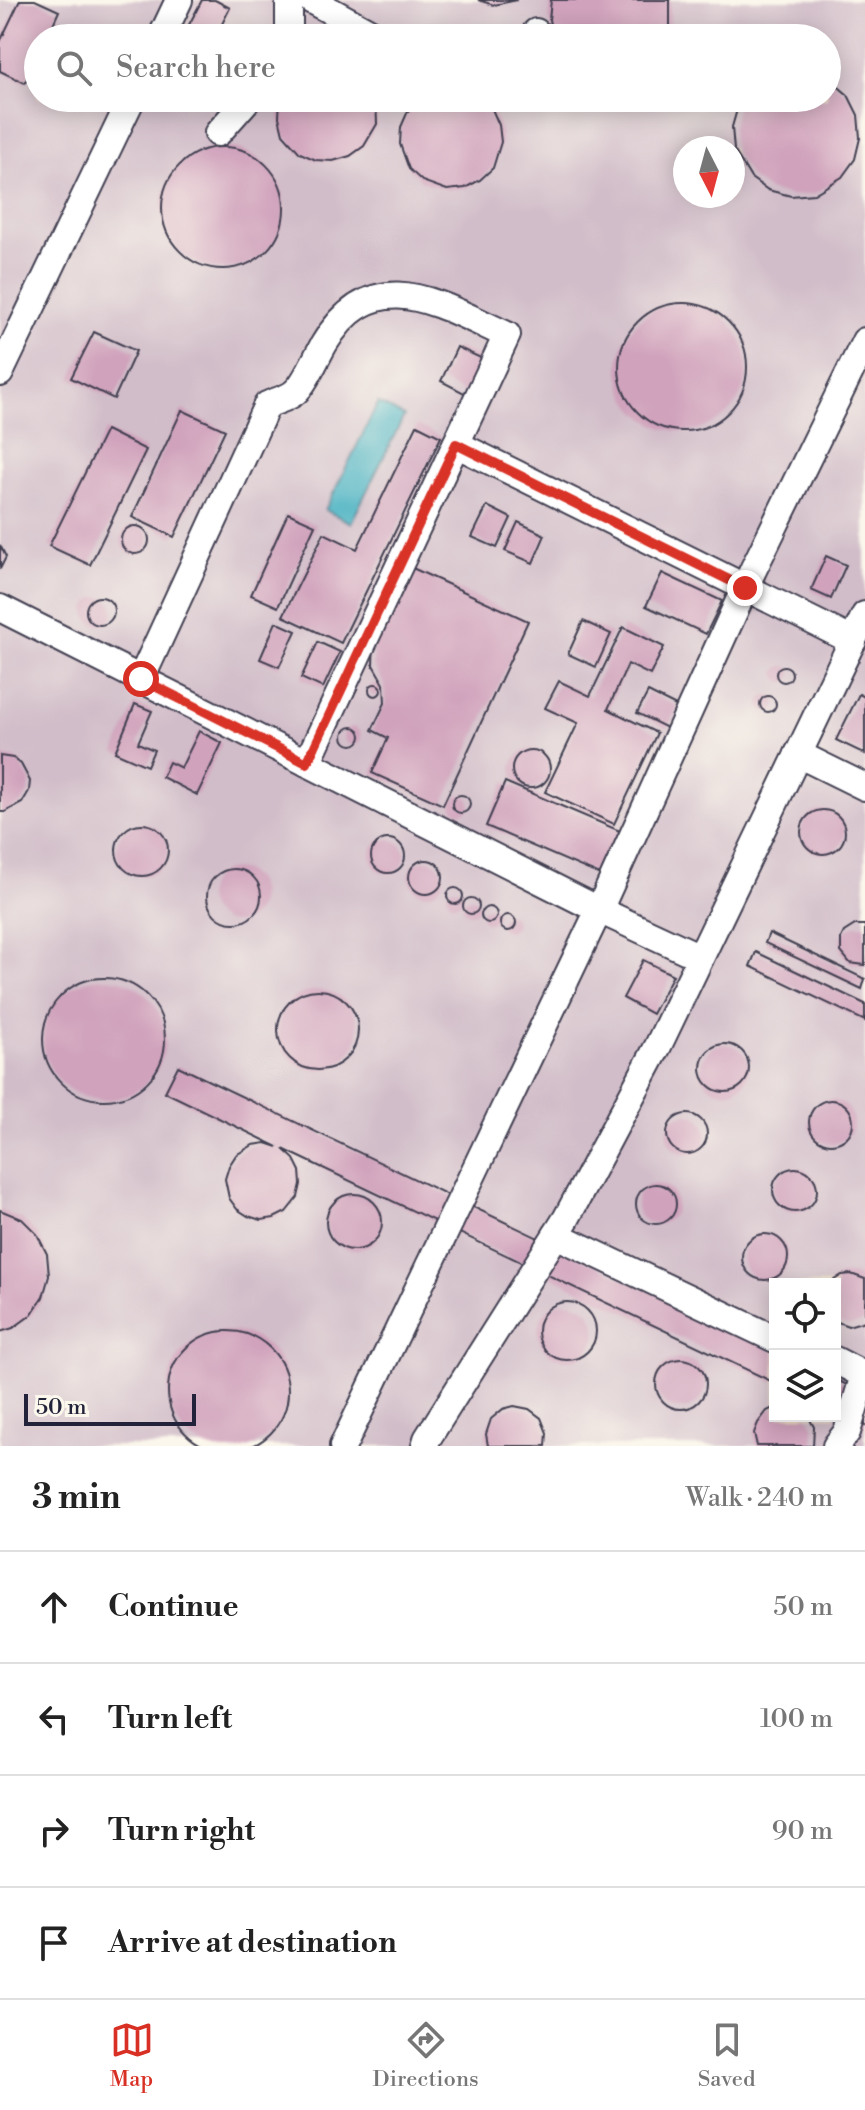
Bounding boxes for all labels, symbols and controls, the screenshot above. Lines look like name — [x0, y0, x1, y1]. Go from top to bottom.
search box — [24, 24, 841, 112]
icon: search — [52, 46, 96, 90]
text: Search here — [116, 49, 276, 87]
north arrow — [673, 136, 745, 208]
route end — [727, 570, 763, 606]
route start — [123, 661, 159, 697]
map controls — [769, 1278, 841, 1422]
button: locate — [769, 1278, 841, 1350]
button: layers — [769, 1350, 841, 1422]
scale bar — [24, 1390, 196, 1426]
text: 50 m — [36, 1394, 87, 1421]
text: 3 min — [32, 1477, 121, 1519]
text: Walk · 240 m — [686, 1482, 833, 1514]
icon: ahead — [32, 1585, 76, 1629]
text: Continue — [108, 1588, 239, 1626]
text: 50 m — [773, 1591, 833, 1623]
icon: left — [32, 1697, 76, 1741]
text: Turn left — [108, 1700, 232, 1738]
text: 100 m — [760, 1703, 833, 1735]
icon: right — [32, 1809, 76, 1853]
text: Turn right — [108, 1812, 255, 1850]
text: 90 m — [772, 1815, 833, 1847]
icon: arrive — [32, 1921, 76, 1965]
text: Arrive at destination — [108, 1924, 397, 1962]
tab: Map — [110, 2018, 154, 2093]
tab: Directions — [373, 2018, 479, 2093]
tab: Saved — [698, 2018, 755, 2093]

